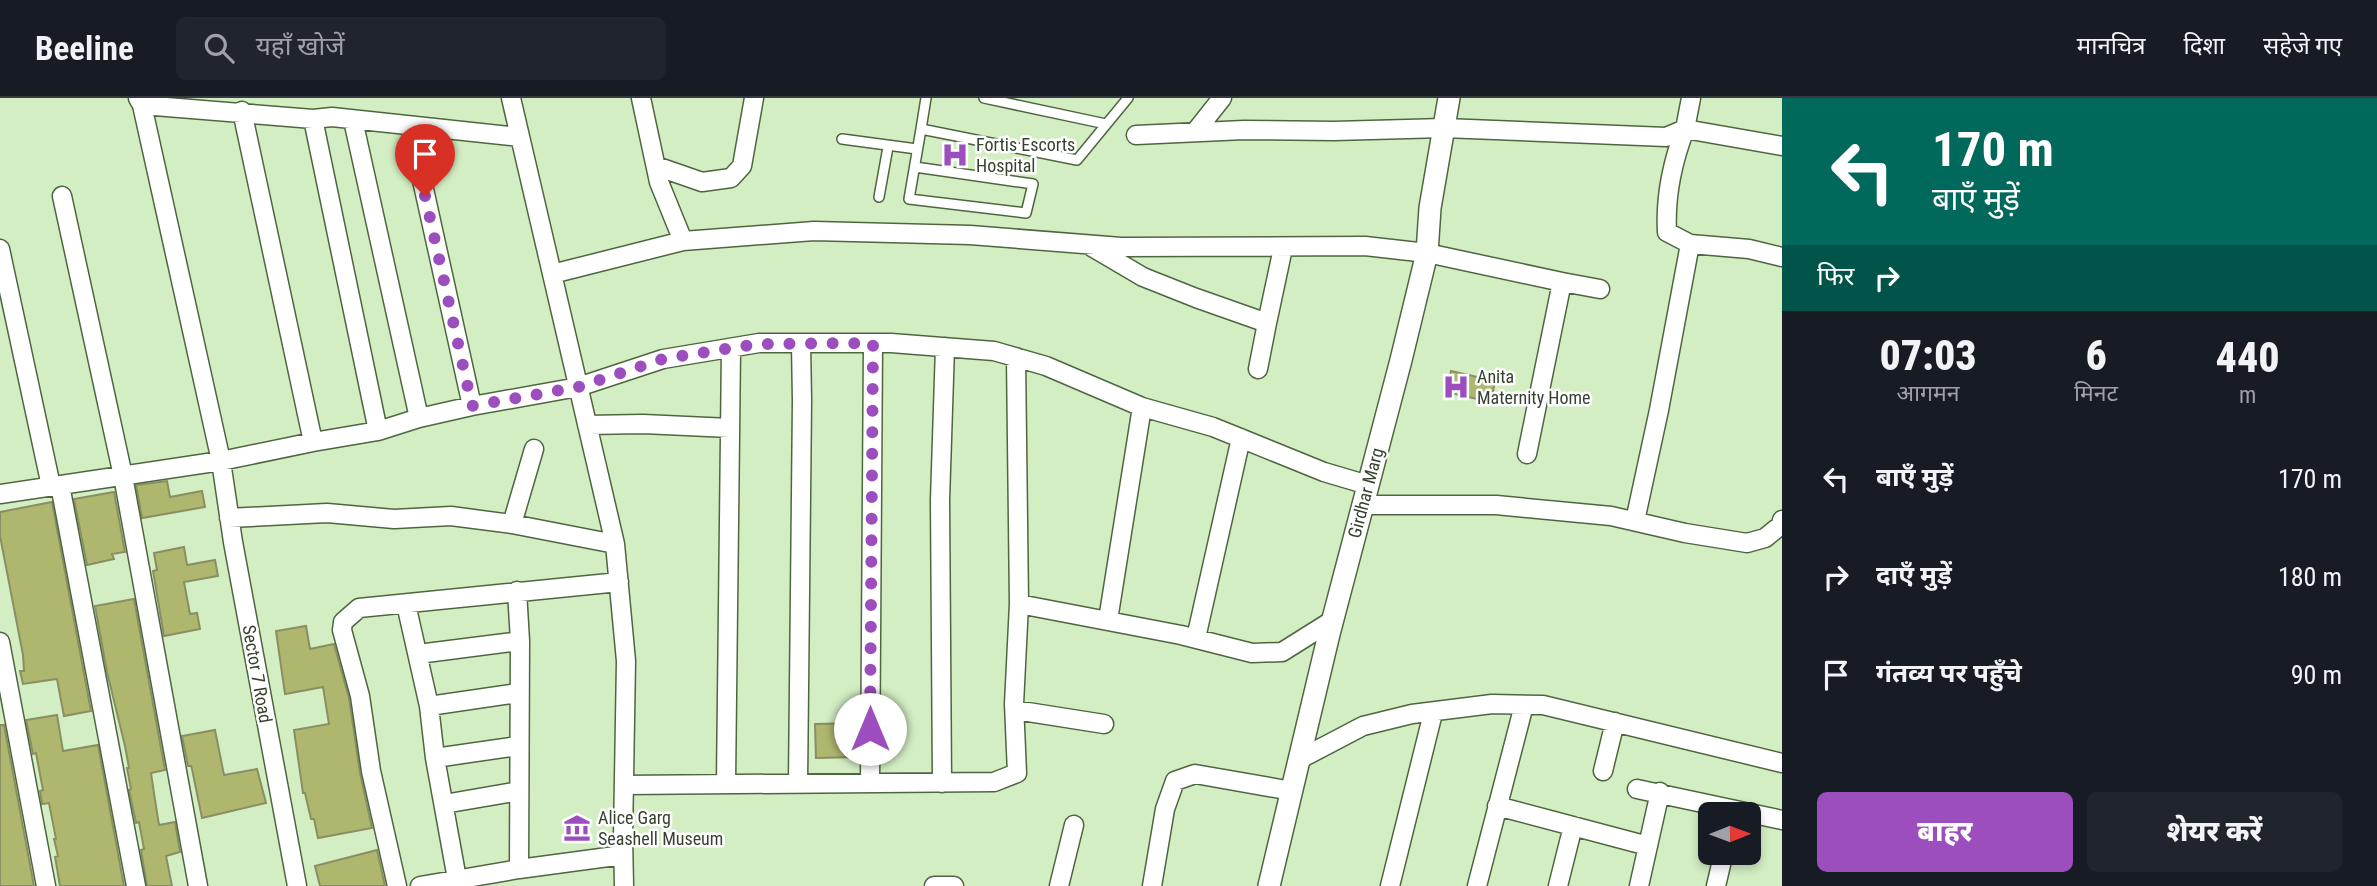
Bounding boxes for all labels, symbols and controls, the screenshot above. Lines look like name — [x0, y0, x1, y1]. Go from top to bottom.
search box — [176, 17, 666, 80]
text: Beeline — [35, 29, 134, 68]
icon: search — [200, 29, 238, 67]
text: यहाँ खोजें — [256, 31, 345, 61]
text: मानचित्र — [2077, 32, 2145, 60]
text: दिशा — [2183, 32, 2225, 60]
text: सहेजे गए — [2263, 32, 2342, 60]
text: 170 m — [1932, 121, 2054, 178]
pin — [395, 124, 455, 196]
icon: left — [1817, 126, 1908, 217]
place label: Fortis Escorts Hospital — [976, 134, 1075, 176]
icon: arrive — [406, 135, 444, 173]
hospital icon: Fortis Escorts Hospital — [940, 140, 970, 170]
text: बाएँ मुड़ें — [1932, 180, 2020, 218]
icon: right — [1868, 259, 1906, 297]
text: फिर — [1817, 261, 1854, 291]
text: 07:03 — [1879, 331, 1977, 380]
text: 6 — [2085, 331, 2107, 380]
text: 440 — [2216, 333, 2280, 382]
place label: Anita Maternity Home — [1477, 366, 1590, 408]
hospital icon: Anita Maternity Home — [1441, 372, 1471, 402]
text: आगमन — [1897, 380, 1960, 407]
text: मिनट — [2074, 380, 2118, 407]
text: m — [2239, 382, 2256, 409]
street label: Girdhar Marg — [1343, 446, 1388, 540]
icon: left — [1817, 460, 1855, 498]
text: बाएँ मुड़ें — [1876, 462, 1953, 492]
text: 170 m — [2278, 464, 2342, 494]
icon: right — [1817, 558, 1855, 596]
text: दाएँ मुड़ें — [1876, 560, 1952, 590]
text: 180 m — [2278, 562, 2342, 592]
street label: Sector 7 Road — [239, 623, 276, 725]
icon: arrive — [1817, 656, 1855, 694]
text: गंतव्य पर पहुँचे — [1876, 658, 2022, 688]
text: 90 m — [2291, 660, 2342, 690]
position arrow — [833, 692, 907, 766]
button: बाहर — [1817, 792, 2073, 872]
button: शेयर करें — [2087, 792, 2342, 872]
north arrow — [1698, 802, 1760, 864]
map controls — [1698, 802, 1761, 865]
place label: Alice Garg Seashell Museum — [598, 807, 723, 849]
museum icon: Alice Garg Seashell Museum — [562, 813, 592, 843]

